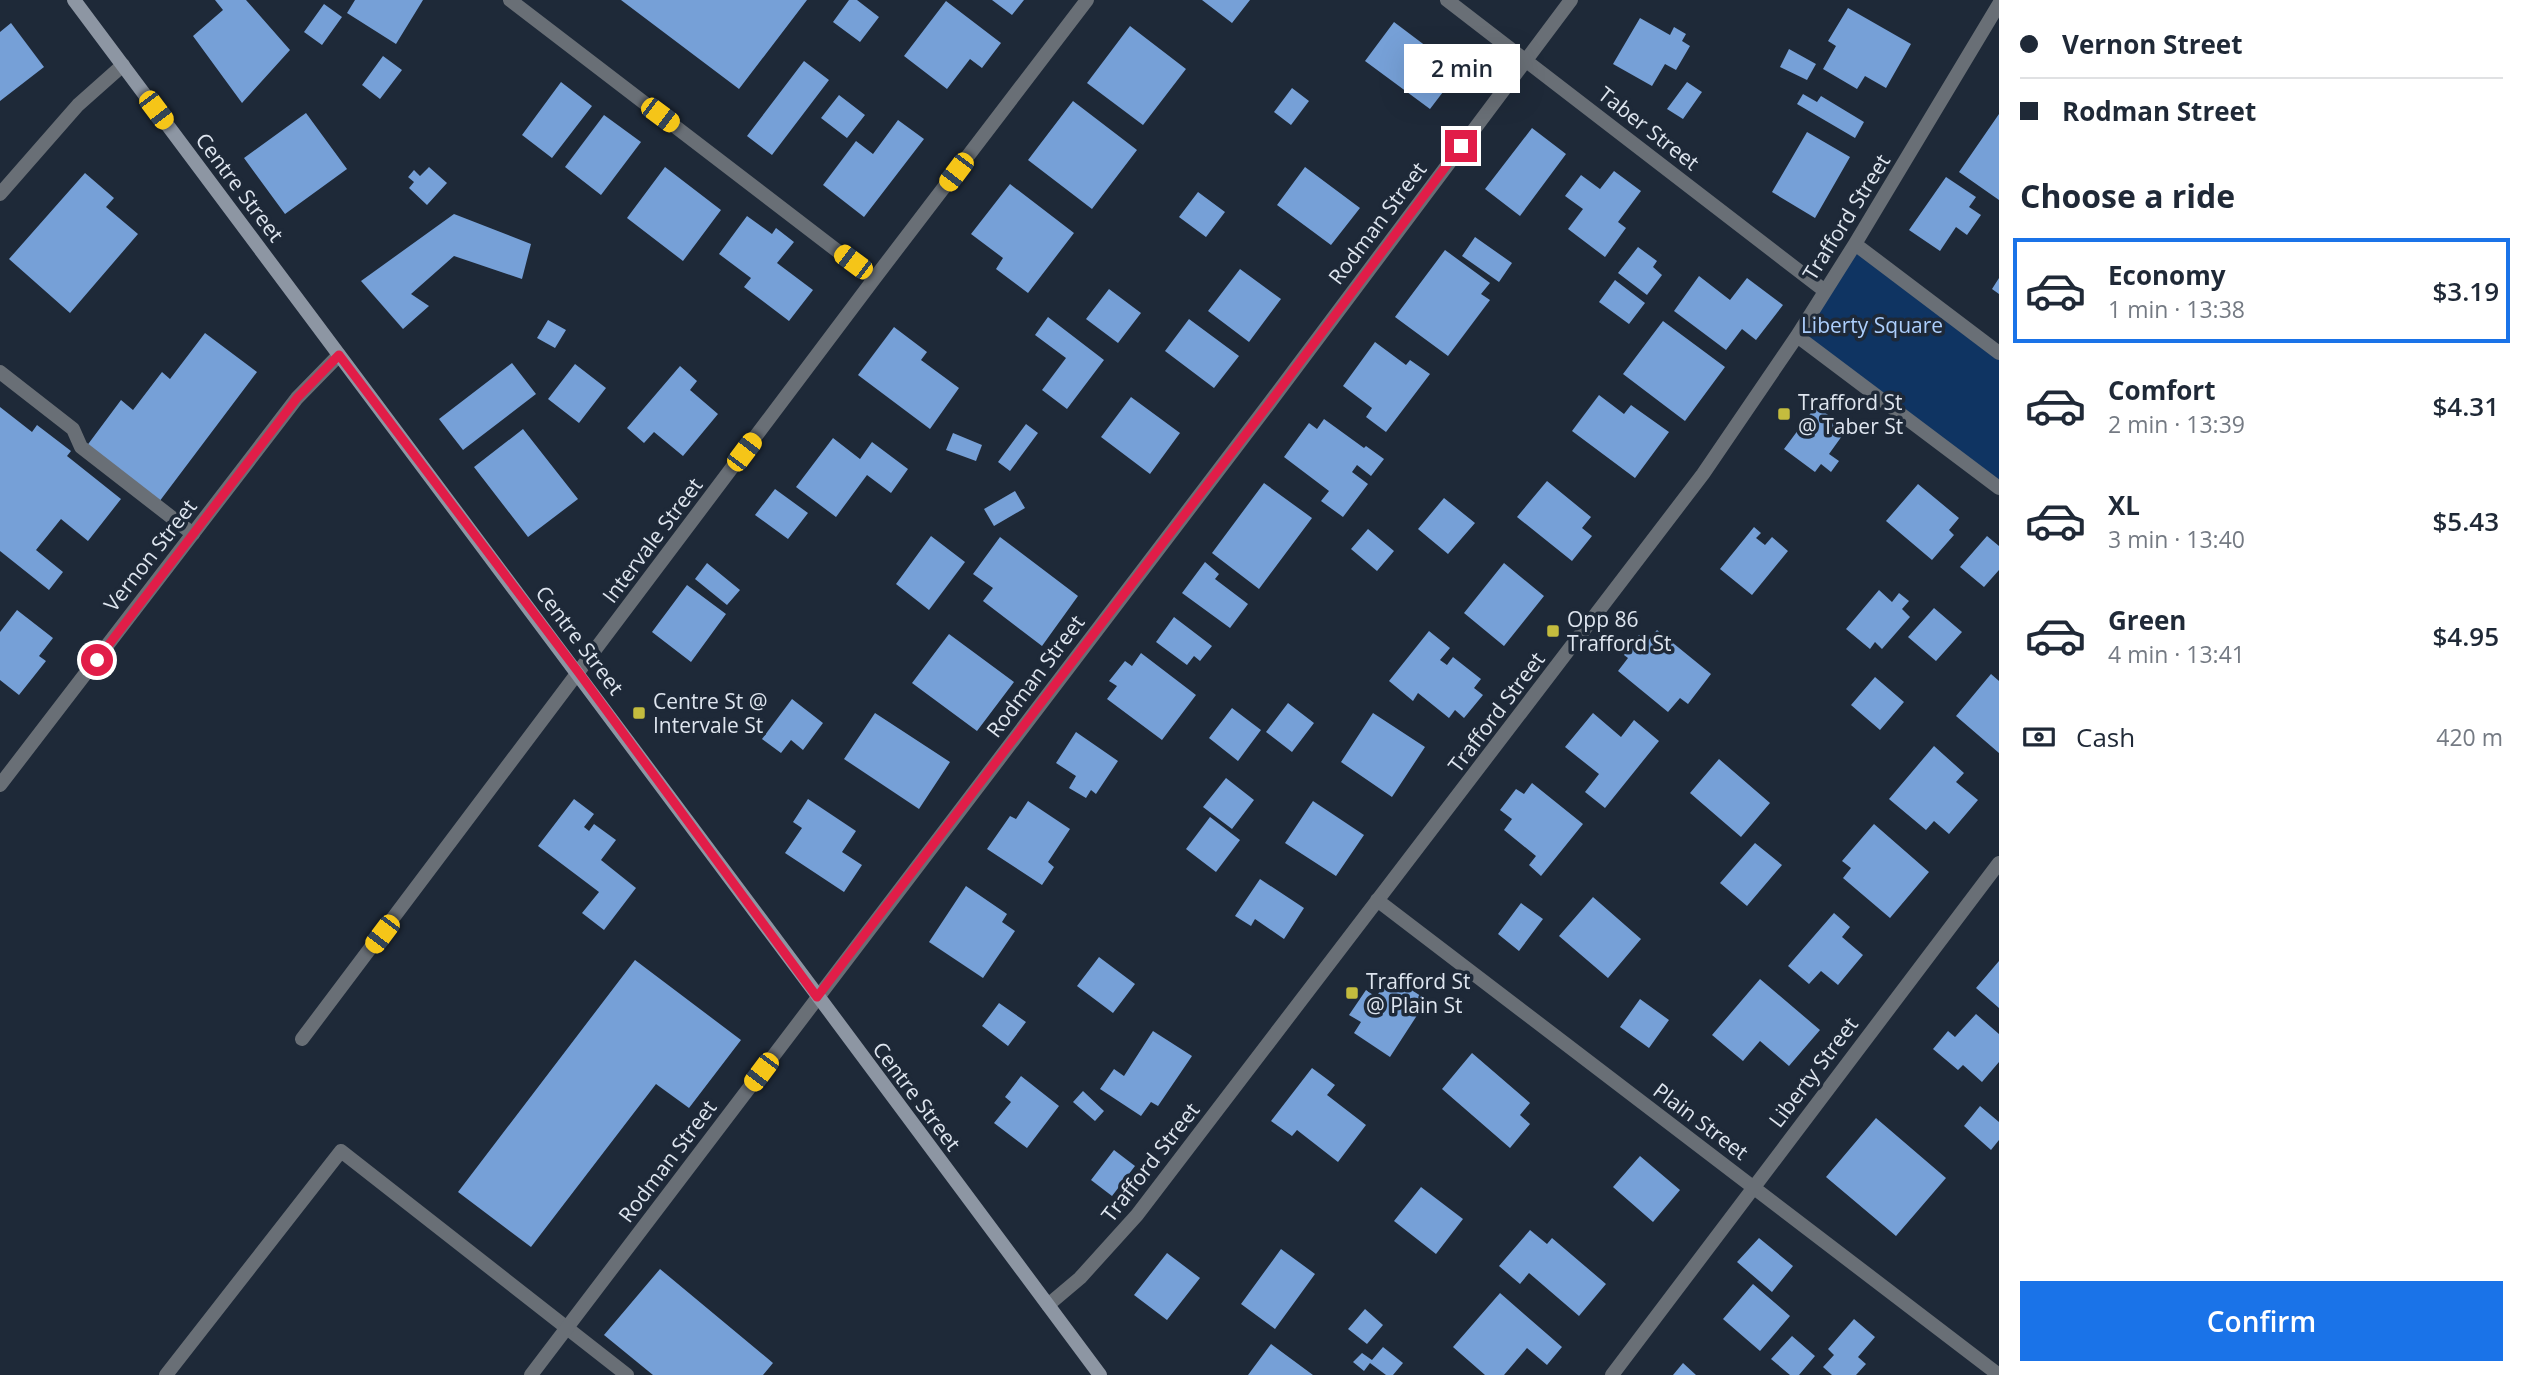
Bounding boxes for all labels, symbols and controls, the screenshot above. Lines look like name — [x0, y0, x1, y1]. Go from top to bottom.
text: Vernon Street — [2062, 26, 2243, 62]
callout: 2 min — [1403, 44, 1519, 94]
text: 2 min — [1431, 52, 1493, 84]
street label: Taber Street — [1593, 80, 1705, 176]
car — [135, 87, 178, 133]
text: Rodman Street — [2062, 93, 2256, 129]
car — [637, 94, 684, 136]
street label: Centre Street — [190, 127, 290, 247]
route end — [1445, 130, 1477, 162]
street label: Trafford Street — [1796, 148, 1896, 286]
car — [935, 149, 978, 195]
street label: Rodman Street — [1322, 156, 1432, 290]
text: Choose a ride — [2020, 174, 2235, 217]
car — [830, 241, 877, 283]
text: Economy — [2108, 257, 2226, 293]
icon: car — [2024, 259, 2087, 322]
text: $3.19 — [2432, 273, 2499, 309]
text: 1 min · 13:38 — [2108, 293, 2245, 325]
park label: Liberty Square — [1801, 311, 1943, 339]
text: Comfort — [2108, 372, 2215, 408]
icon: car — [2024, 374, 2087, 437]
place label: Trafford St @ Taber St — [1798, 388, 1903, 440]
text: $4.31 — [2432, 388, 2499, 424]
marker: Trafford St @ Taber St — [1776, 406, 1792, 422]
text: 2 min · 13:39 — [2108, 408, 2245, 440]
car — [723, 429, 766, 475]
street label: Intervale Street — [596, 472, 708, 608]
text: XL — [2108, 487, 2140, 523]
icon: car — [2024, 489, 2087, 552]
street label: Vernon Street — [97, 493, 203, 617]
text: $5.43 — [2432, 503, 2499, 539]
text: 3 min · 13:40 — [2108, 523, 2245, 555]
street label: Centre Street — [530, 580, 630, 700]
text: Green — [2108, 602, 2186, 638]
icon: car — [2024, 604, 2087, 667]
place label: Opp 86 Trafford St — [1567, 605, 1671, 657]
street label: Rodman Street — [980, 609, 1090, 743]
text: $4.95 — [2432, 618, 2499, 654]
marker: Opp 86 Trafford St — [1545, 623, 1561, 639]
text: 4 min · 13:41 — [2108, 638, 2245, 670]
route start — [81, 644, 113, 676]
street label: Trafford Street — [1441, 646, 1551, 778]
place label: Centre St @ Intervale St — [653, 687, 768, 739]
marker: Centre St @ Intervale St — [631, 705, 647, 721]
icon: cash — [2020, 718, 2058, 756]
text: Cash — [2076, 719, 2135, 755]
text: 420 m — [2436, 721, 2503, 753]
car — [361, 911, 404, 957]
place label: Trafford St @ Plain St — [1366, 967, 1470, 1019]
marker: Trafford St @ Plain St — [1344, 985, 1360, 1001]
street label: Liberty Street — [1762, 1011, 1864, 1133]
street label: Centre Street — [867, 1036, 967, 1156]
car — [740, 1049, 783, 1095]
street label: Plain Street — [1648, 1076, 1754, 1166]
street label: Rodman Street — [612, 1094, 722, 1228]
street label: Trafford Street — [1095, 1097, 1205, 1227]
button: Confirm — [2020, 1281, 2503, 1361]

